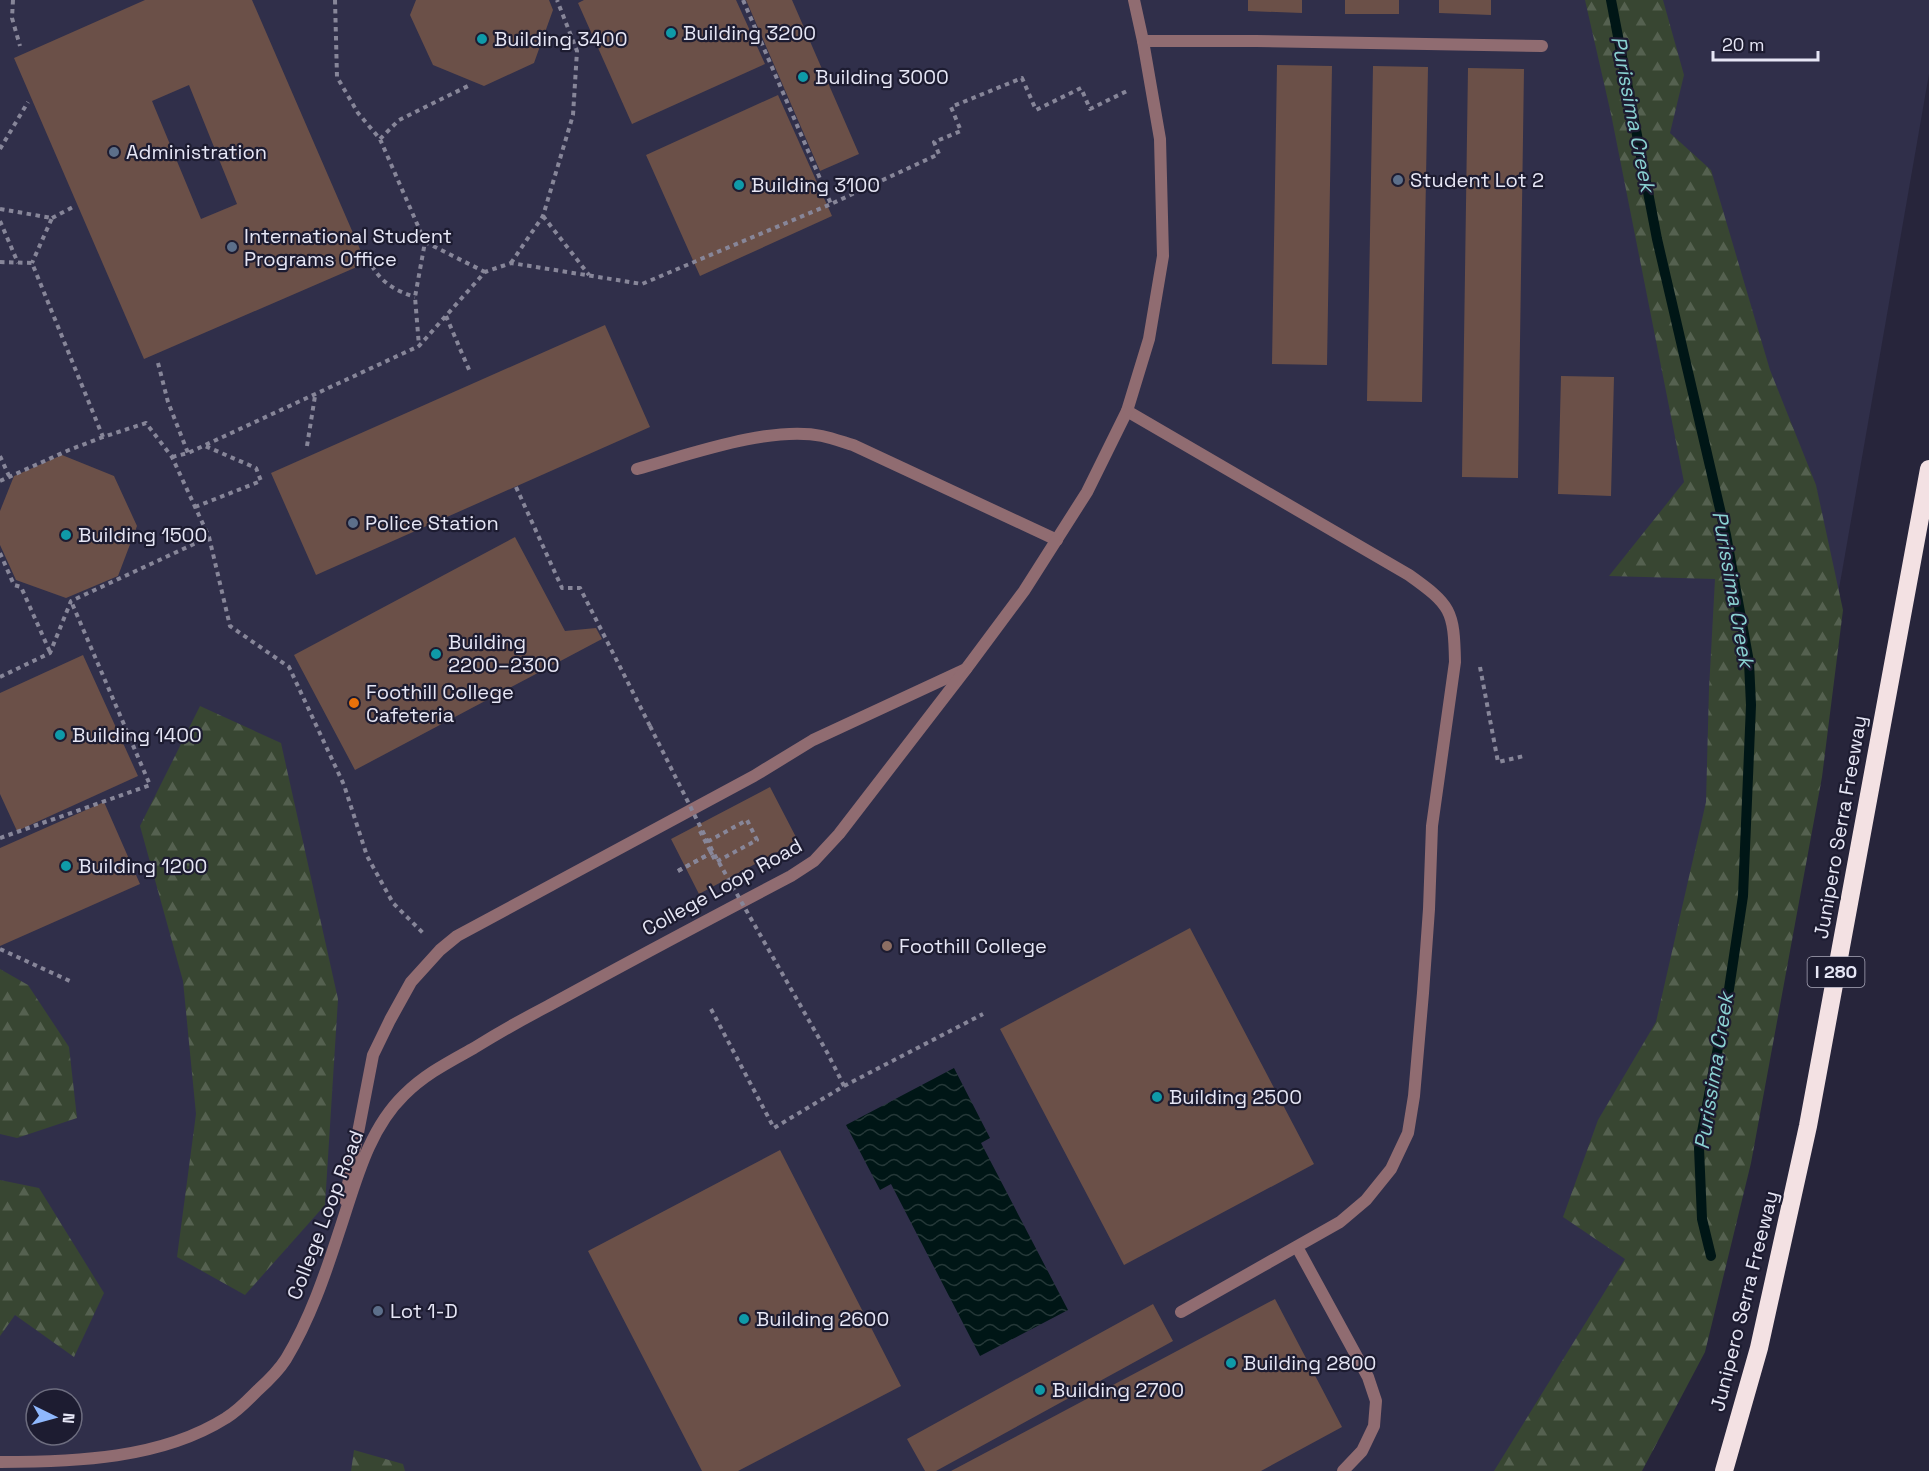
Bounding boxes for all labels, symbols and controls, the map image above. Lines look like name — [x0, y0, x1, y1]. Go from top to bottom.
place label: Building 3200 — [683, 20, 816, 46]
scale bar — [1713, 24, 1818, 62]
place label: Building 3400 — [494, 26, 628, 52]
marker: Building 3200 — [664, 26, 678, 40]
marker: Building 3400 — [475, 32, 489, 46]
text: 20 m — [1722, 33, 1765, 56]
water label: Purissima Creek — [1605, 34, 1662, 197]
place label: Building 3000 — [815, 64, 949, 90]
marker: Building 3000 — [796, 70, 810, 84]
place label: Administration — [126, 139, 267, 165]
marker: Administration — [107, 145, 121, 159]
place label: Student Lot 2 — [1410, 167, 1544, 193]
place label: Building 3100 — [751, 172, 880, 198]
marker: Student Lot 2 — [1391, 173, 1405, 187]
marker: Building 3100 — [732, 178, 746, 192]
place label: International Student Programs Office — [244, 223, 452, 272]
marker: International Student Programs Office — [225, 240, 239, 254]
water label: Purissima Creek — [1706, 509, 1761, 672]
place label: Police Station — [365, 510, 499, 536]
marker: Police Station — [346, 516, 360, 530]
place label: Building 1500 — [78, 522, 207, 548]
marker: Building 1500 — [59, 528, 73, 542]
place label: Building 2200–2300 — [448, 629, 560, 678]
marker: Building 2200–2300 — [429, 647, 443, 661]
place label: Foothill College Cafeteria — [366, 679, 514, 728]
marker: Foothill College Cafeteria — [347, 696, 361, 710]
street label: Junipero Serra Freeway — [1808, 713, 1872, 941]
place label: Building 1400 — [72, 722, 202, 748]
marker: Building 1400 — [53, 728, 67, 742]
street label: College Loop Road — [637, 832, 807, 942]
place label: Building 1200 — [78, 853, 207, 879]
marker: Building 1200 — [59, 859, 73, 873]
place label: Foothill College — [899, 933, 1047, 959]
marker: Foothill College — [880, 939, 894, 953]
road number: I 280 — [1808, 957, 1864, 987]
water label: Purissima Creek — [1688, 988, 1740, 1151]
place label: Building 2500 — [1169, 1084, 1302, 1110]
marker: Building 2500 — [1150, 1090, 1164, 1104]
street label: College Loop Road — [281, 1127, 369, 1303]
street label: Junipero Serra Freeway — [1704, 1188, 1784, 1414]
place label: Lot 1-D — [390, 1298, 458, 1324]
marker: Lot 1-D — [371, 1304, 385, 1318]
place label: Building 2600 — [756, 1306, 889, 1332]
marker: Building 2600 — [737, 1312, 751, 1326]
place label: Building 2800 — [1243, 1350, 1376, 1376]
marker: Building 2800 — [1224, 1356, 1238, 1370]
place label: Building 2700 — [1052, 1377, 1184, 1403]
marker: Building 2700 — [1033, 1383, 1047, 1397]
north arrow — [24, 1387, 84, 1447]
text: N — [58, 1412, 79, 1425]

